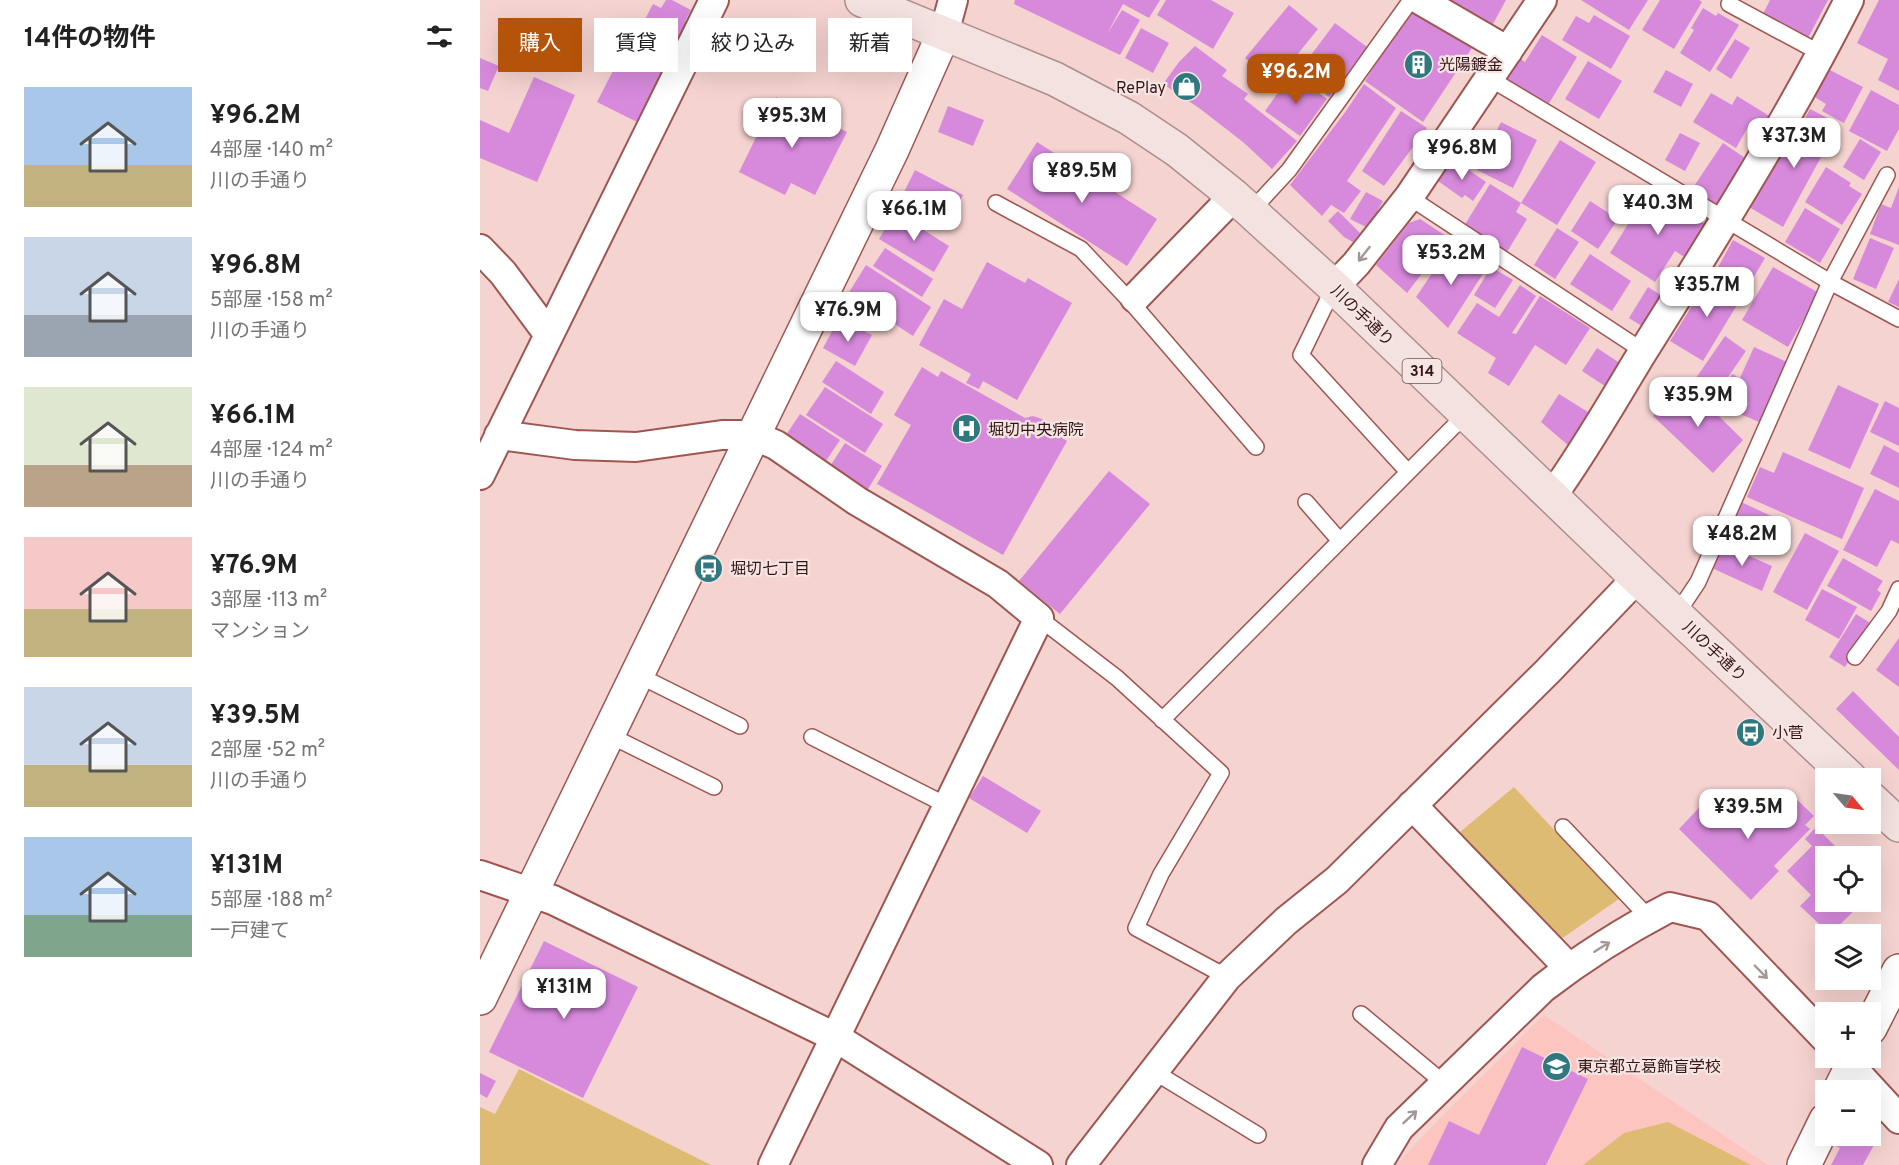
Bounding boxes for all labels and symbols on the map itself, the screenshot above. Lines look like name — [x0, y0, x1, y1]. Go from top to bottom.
building icon: 光陽鍍金 — [1402, 48, 1434, 80]
pin: ¥96.2M — [1247, 54, 1345, 105]
place label: 光陽鍍金 — [1439, 56, 1503, 76]
shop icon: RePlay — [1171, 71, 1203, 103]
place label: RePlay — [1116, 79, 1166, 99]
pin: ¥95.3M — [743, 98, 841, 149]
pin: ¥37.3M — [1745, 118, 1843, 169]
pin: ¥96.8M — [1413, 130, 1511, 181]
pin: ¥89.5M — [1033, 153, 1131, 204]
pin: ¥40.3M — [1609, 185, 1707, 236]
pin: ¥66.1M — [865, 191, 963, 242]
pin: ¥53.2M — [1402, 235, 1500, 286]
one-way arrow — [1357, 246, 1370, 262]
pin: ¥35.7M — [1658, 267, 1756, 318]
street label: 川の手通り — [1326, 281, 1397, 351]
pin: ¥76.9M — [799, 292, 897, 343]
road number: 314 — [1402, 359, 1442, 383]
pin: ¥35.9M — [1649, 377, 1747, 428]
hospital icon: 堀切中央病院 — [951, 413, 983, 445]
place label: 堀切中央病院 — [988, 421, 1084, 441]
pin: ¥48.2M — [1693, 516, 1791, 567]
bus stop icon: 堀切七丁目 — [693, 552, 725, 584]
place label: 堀切七丁目 — [730, 560, 810, 580]
street label: 川の手通り — [1678, 618, 1750, 687]
bus stop icon: 小菅 — [1735, 716, 1767, 748]
place label: 小菅 — [1772, 724, 1804, 744]
north arrow — [1815, 768, 1881, 834]
pin: ¥39.5M — [1699, 789, 1797, 840]
one-way arrow — [1594, 940, 1611, 953]
one-way arrow — [1754, 964, 1769, 979]
pin: ¥131M — [522, 969, 606, 1020]
school or university icon: 東京都立葛飾盲学校 — [1540, 1050, 1572, 1082]
place label: 東京都立葛飾盲学校 — [1577, 1058, 1721, 1078]
one-way arrow — [1402, 1111, 1417, 1125]

